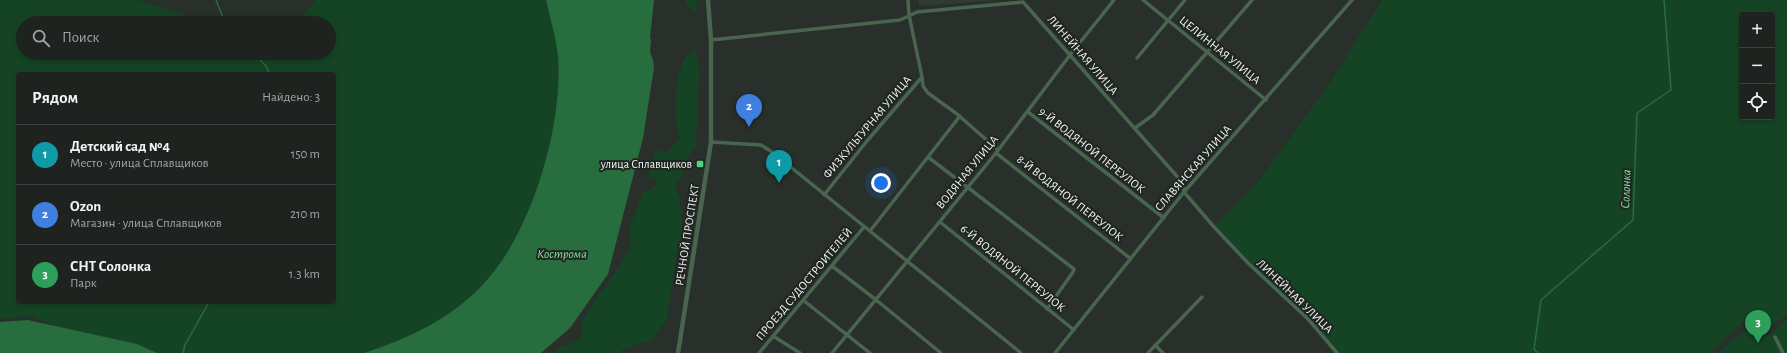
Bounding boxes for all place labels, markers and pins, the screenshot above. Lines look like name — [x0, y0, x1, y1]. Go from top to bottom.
pin: 2 — [736, 94, 762, 127]
pin: 1 — [766, 150, 792, 183]
place label: улица Сплавщиков — [600, 158, 692, 171]
marker: улица Сплавщиков — [695, 159, 705, 169]
pin: 3 — [1745, 310, 1771, 343]

